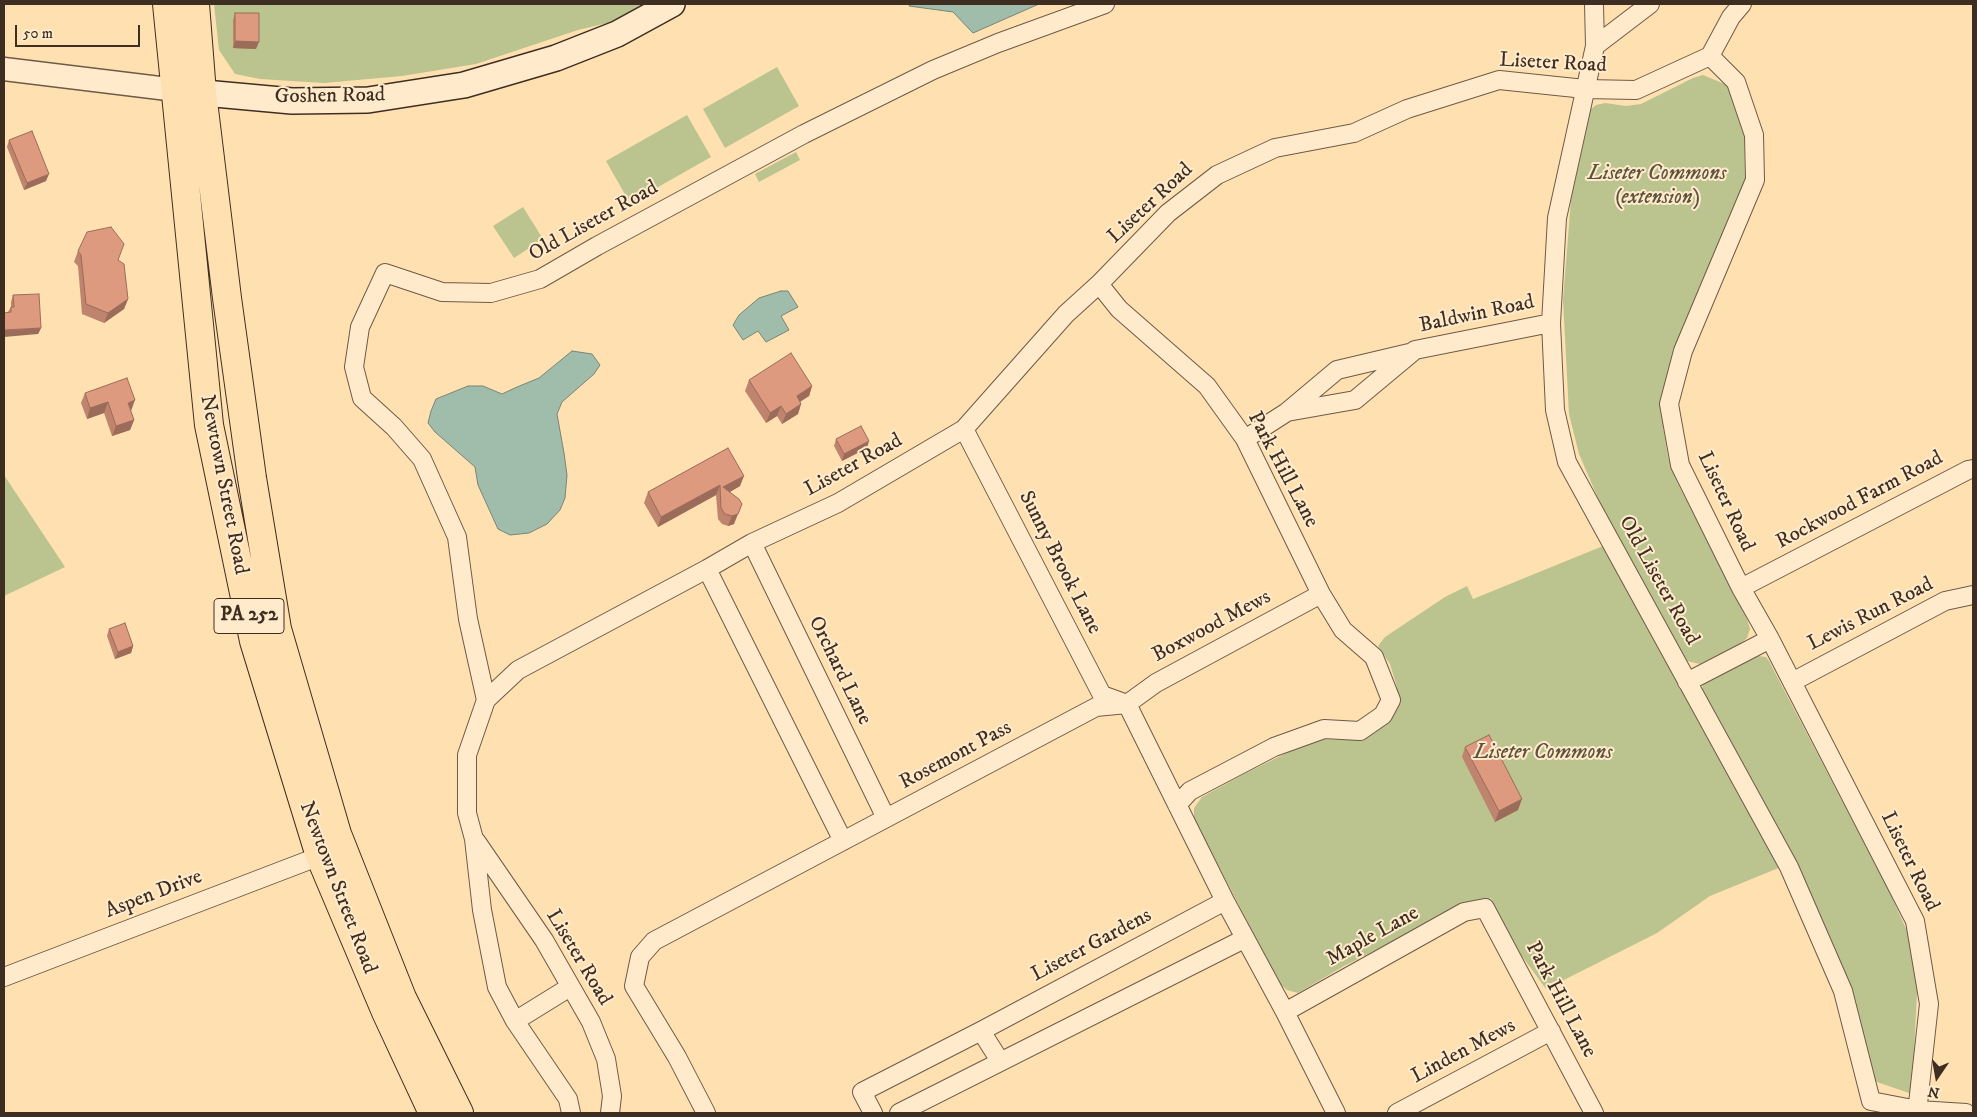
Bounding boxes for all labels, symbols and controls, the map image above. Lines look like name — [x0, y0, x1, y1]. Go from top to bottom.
scale bar — [18, 15, 142, 47]
text: 50 m — [23, 24, 53, 43]
street label: Liseter Road — [1499, 49, 1607, 79]
street label: Goshen Road — [275, 83, 385, 111]
street label: Liseter Road — [1103, 158, 1199, 250]
park label: Liseter Commons (extension) — [1588, 162, 1726, 212]
street label: Old Liseter Road — [525, 176, 663, 268]
street label: Baldwin Road — [1417, 291, 1537, 339]
street label: Newtown Street Road — [193, 393, 253, 577]
street label: Park Hill Lane — [1241, 408, 1323, 532]
street label: Liseter Road — [801, 429, 907, 503]
street label: Rockwood Farm Road — [1772, 446, 1948, 556]
street label: Liseter Road — [1691, 448, 1759, 556]
street label: Sunny Brook Lane — [1012, 487, 1106, 639]
street label: Old Liseter Road — [1612, 512, 1704, 650]
street label: Lewis Run Road — [1804, 573, 1938, 657]
street label: Boxwood Mews — [1148, 585, 1276, 669]
road number: PA 252 — [214, 598, 284, 634]
street label: Orchard Lane — [802, 612, 876, 730]
street label: Rosemont Pass — [896, 716, 1016, 796]
park label: Liseter Commons — [1474, 741, 1612, 767]
street label: Newtown Street Road — [293, 798, 381, 978]
street label: Liseter Road — [1874, 808, 1944, 916]
street label: Aspen Drive — [102, 865, 206, 925]
street label: Maple Lane — [1322, 901, 1424, 973]
street label: Liseter Gardens — [1028, 904, 1156, 988]
street label: Liseter Road — [540, 905, 616, 1011]
street label: Park Hill Lane — [1519, 938, 1601, 1062]
street label: Linden Mews — [1408, 1014, 1520, 1090]
north arrow — [1912, 1052, 1962, 1102]
text: N — [1926, 1082, 1941, 1102]

